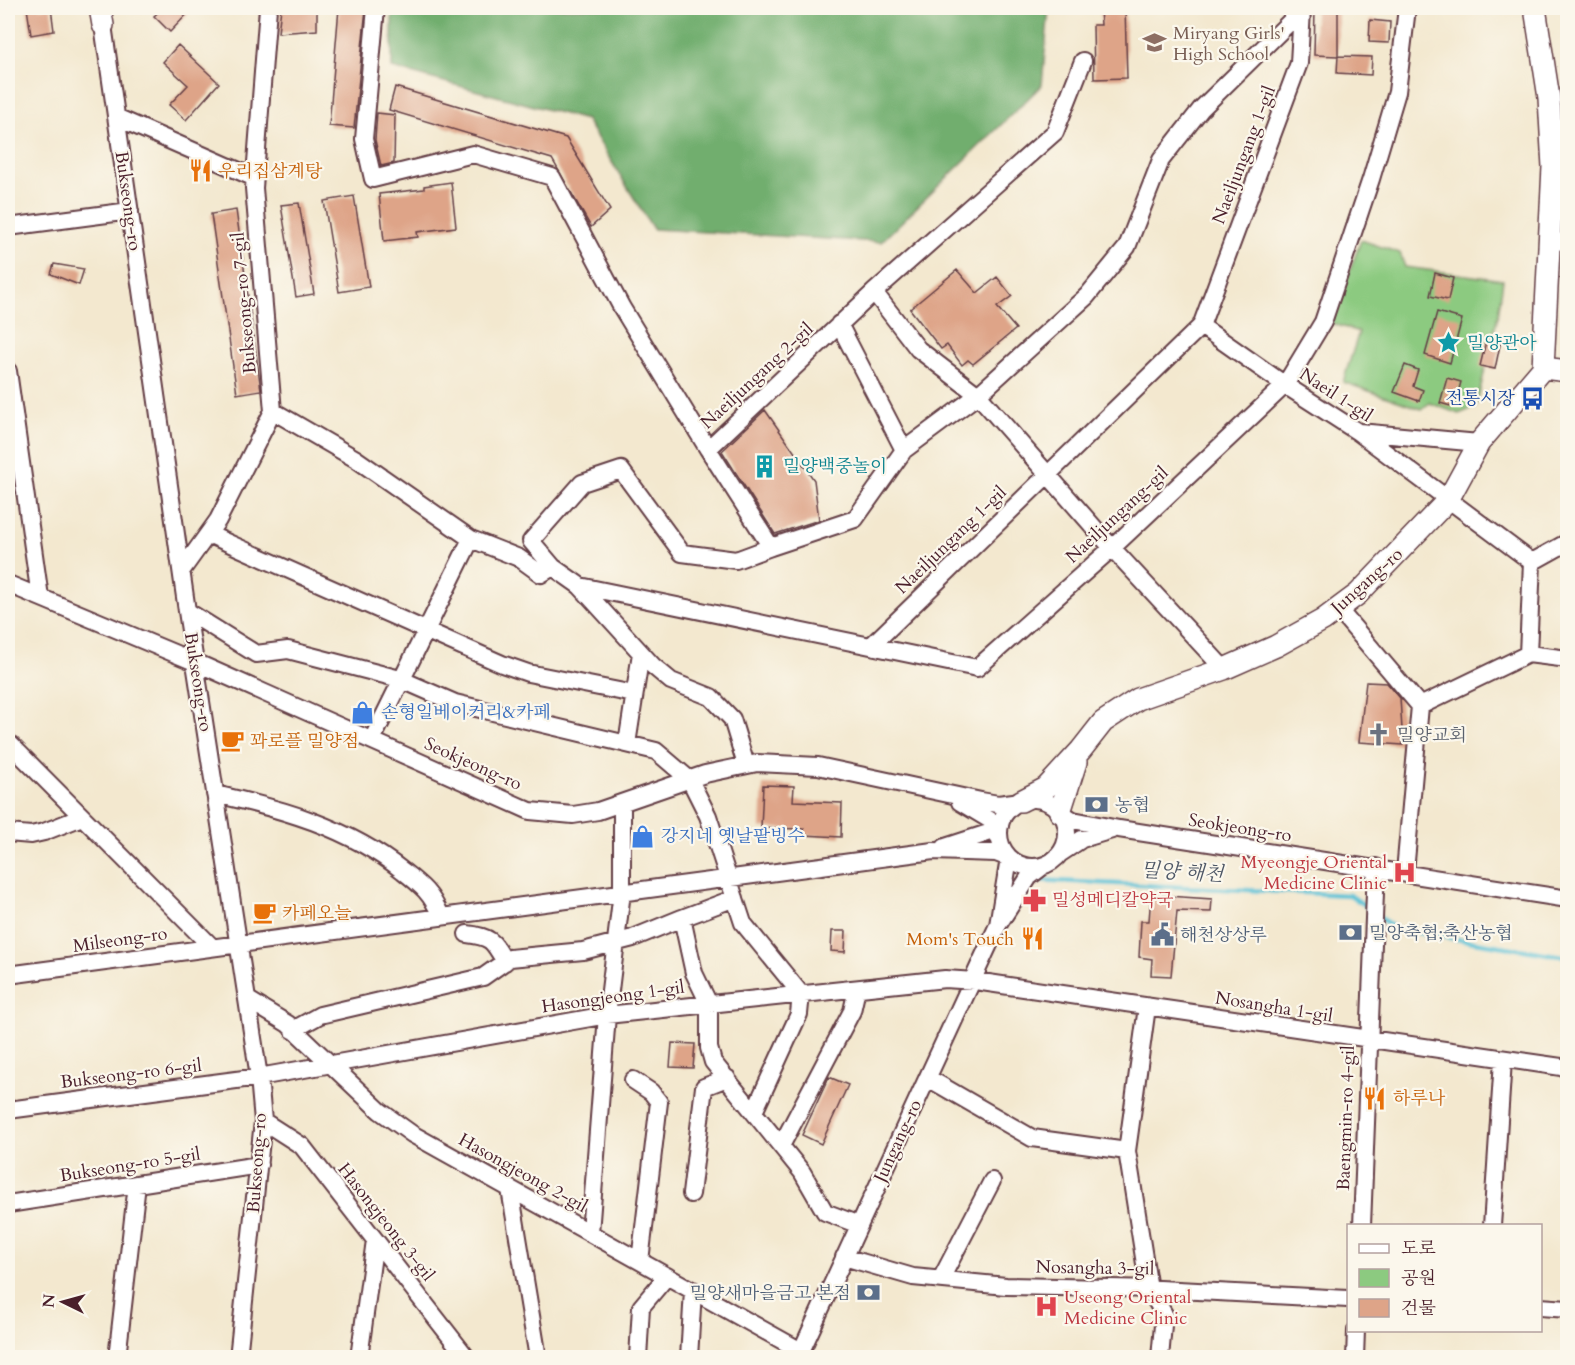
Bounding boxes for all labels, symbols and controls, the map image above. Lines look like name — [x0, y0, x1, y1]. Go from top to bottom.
place label: Miryang Girls' High School — [1173, 21, 1285, 67]
school or university icon: Miryang Girls' High School — [1142, 30, 1168, 56]
street label: Naeiljungang 1-gil — [1206, 82, 1282, 228]
street label: Bukseong-ro — [109, 150, 147, 253]
restaurant icon: 우리집삼계탕 — [187, 158, 213, 184]
place label: 우리집삼계탕 — [218, 159, 323, 184]
street label: Bukseong-ro 7-gil — [225, 231, 263, 375]
street label: Naeiljungang 2-gil — [695, 317, 819, 435]
place icon: 밀양관아 — [1436, 330, 1462, 356]
place label: 밀양관아 — [1467, 331, 1537, 356]
street label: Naeil 1-gil — [1294, 362, 1378, 428]
bus stop icon: 전통시장 — [1520, 385, 1546, 411]
place label: 전통시장 — [1445, 386, 1516, 411]
building icon: 밀양백중놀이 — [752, 453, 778, 479]
place label: 밀양백중놀이 — [783, 454, 887, 479]
street label: Naeiljungang-gil — [1060, 461, 1174, 569]
street label: Naeiljungang 1-gil — [890, 480, 1013, 600]
street label: Jungang-ro — [1323, 542, 1409, 622]
street label: Bukseong-ro — [178, 631, 218, 734]
shop icon: 손형일베이커리&카페 — [350, 699, 376, 725]
place label: 손형일베이커리&카페 — [381, 700, 551, 725]
church icon: 밀양교회 — [1366, 722, 1392, 748]
place label: 밀양교회 — [1397, 723, 1467, 748]
cafe icon: 꽈로플 밀양점 — [219, 728, 245, 754]
place label: 꽈로플 밀양점 — [250, 729, 359, 754]
street label: Seokjeong-ro — [420, 731, 526, 797]
bank icon: 농협 — [1084, 792, 1110, 818]
place label: 농협 — [1115, 793, 1150, 818]
street label: Seokjeong-ro — [1187, 808, 1294, 849]
shop icon: 강지네 옛날팥빙수 — [630, 823, 656, 849]
place label: 강지네 옛날팥빙수 — [661, 824, 805, 849]
place label: Myeongje Oriental Medicine Clinic — [1241, 850, 1387, 896]
water label: 밀양 해천 — [1140, 856, 1226, 888]
hospital icon: Myeongje Oriental Medicine Clinic — [1392, 859, 1418, 885]
pharmacy icon: 밀성메디칼약국 — [1021, 887, 1047, 913]
place label: 밀성메디칼약국 — [1052, 888, 1174, 913]
cafe icon: 카페오늘 — [251, 900, 277, 926]
place label: 카페오늘 — [282, 901, 352, 926]
bank icon: 밀양축협;축산농협 — [1338, 920, 1364, 946]
street label: Milseong-ro — [71, 921, 169, 959]
place label: 밀양축협;축산농협 — [1369, 921, 1513, 946]
public building icon: 해천상상루 — [1149, 922, 1175, 948]
place label: 해천상상루 — [1180, 923, 1267, 948]
restaurant icon: Mom's Touch — [1019, 926, 1045, 952]
place label: Mom's Touch — [906, 927, 1014, 952]
street label: Hasongjeong 1-gil — [540, 975, 686, 1019]
street label: Nosangha 1-gil — [1213, 985, 1335, 1029]
street label: Baengmin-ro 4-gil — [1331, 1045, 1361, 1191]
street label: Bukseong-ro 6-gil — [59, 1053, 203, 1095]
restaurant icon: 하루나 — [1362, 1085, 1388, 1111]
place label: 하루나 — [1393, 1086, 1446, 1111]
street label: Jungang-ro — [867, 1095, 928, 1189]
street label: Bukseong-ro — [241, 1112, 273, 1214]
street label: Hasongjeong 2-gil — [454, 1127, 592, 1219]
street label: Bukseong-ro 5-gil — [58, 1141, 203, 1188]
street label: Hasongjeong 3-gil — [332, 1158, 440, 1287]
legend — [1347, 1224, 1542, 1332]
text: 도로 — [1401, 1236, 1436, 1261]
street label: Nosangha 3-gil — [1035, 1254, 1155, 1282]
text: 공원 — [1401, 1266, 1436, 1291]
north arrow — [33, 1272, 93, 1332]
bank icon: 밀양새마을금고 본점 — [856, 1280, 882, 1306]
place label: 밀양새마을금고 본점 — [690, 1281, 851, 1306]
place label: Useong Oriental Medicine Clinic — [1064, 1285, 1192, 1331]
text: N — [37, 1293, 61, 1309]
hospital icon: Useong Oriental Medicine Clinic — [1033, 1294, 1059, 1320]
text: 건물 — [1401, 1296, 1436, 1321]

